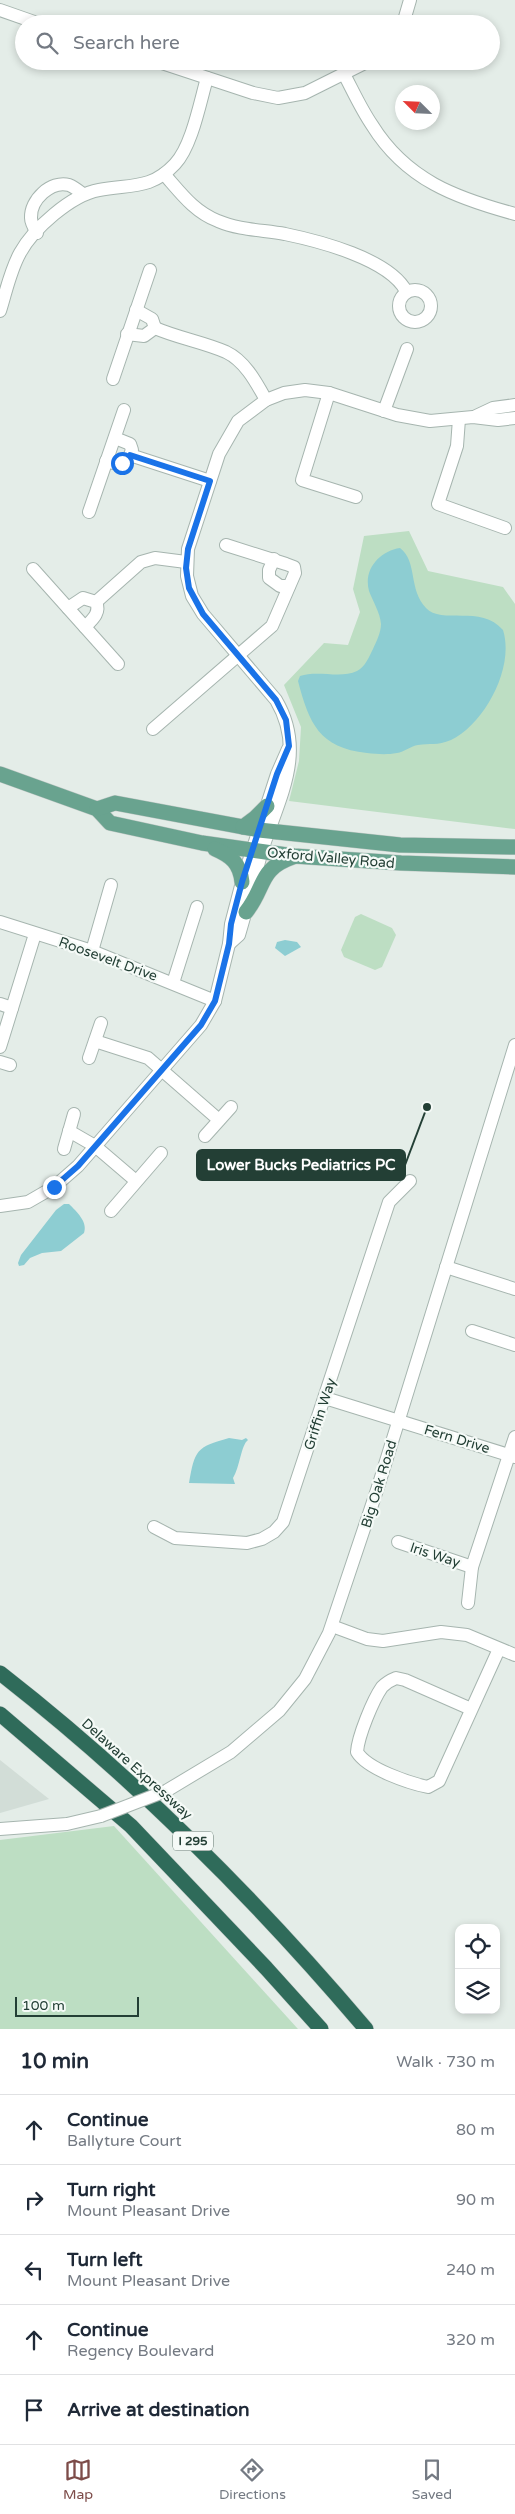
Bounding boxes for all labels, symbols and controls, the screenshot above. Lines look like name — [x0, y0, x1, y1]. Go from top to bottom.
search box — [15, 15, 500, 70]
icon: search — [33, 29, 61, 57]
text: Search here — [73, 32, 180, 54]
north arrow — [395, 85, 440, 130]
route start — [111, 452, 134, 475]
street label: Oxford Valley Road — [266, 844, 396, 872]
street label: Roosevelt Drive — [56, 933, 160, 985]
callout: Lower Bucks Pediatrics PC — [197, 1150, 405, 1180]
text: Lower Bucks Pediatrics PC — [207, 1156, 396, 1174]
route end — [43, 1176, 66, 1199]
street label: Griffin Way — [300, 1375, 340, 1452]
street label: Fern Drive — [422, 1421, 492, 1457]
street label: Big Oak Road — [358, 1438, 400, 1530]
street label: Iris Way — [408, 1539, 463, 1571]
street label: Delaware Expressway — [78, 1715, 196, 1823]
road number: I 295 — [173, 1832, 213, 1850]
map controls — [455, 1924, 500, 2014]
button: locate — [455, 1924, 500, 1969]
button: layers — [455, 1969, 500, 2014]
scale bar — [15, 1994, 139, 2017]
text: 100 m — [22, 1997, 65, 2014]
text: 10 min — [20, 2049, 89, 2074]
text: Walk · 730 m — [396, 2052, 495, 2072]
text: Continue — [67, 2109, 149, 2131]
icon: ahead — [20, 2116, 48, 2144]
text: 80 m — [456, 2120, 495, 2140]
text: Ballyture Court — [67, 2131, 182, 2151]
text: Turn right — [67, 2179, 155, 2201]
icon: right — [20, 2186, 48, 2214]
text: 90 m — [456, 2190, 495, 2210]
text: Mount Pleasant Drive — [67, 2201, 230, 2221]
text: Turn left — [67, 2249, 143, 2271]
icon: left — [20, 2256, 48, 2284]
text: 240 m — [446, 2260, 495, 2280]
text: Mount Pleasant Drive — [67, 2271, 230, 2291]
text: Continue — [67, 2319, 149, 2341]
icon: ahead — [20, 2326, 48, 2354]
text: 320 m — [446, 2330, 495, 2350]
text: Regency Boulevard — [67, 2341, 214, 2361]
icon: arrive — [20, 2396, 48, 2424]
text: Arrive at destination — [67, 2399, 250, 2421]
tab: Map — [63, 2456, 93, 2503]
tab: Directions — [219, 2456, 286, 2503]
tab: Saved — [412, 2456, 452, 2503]

